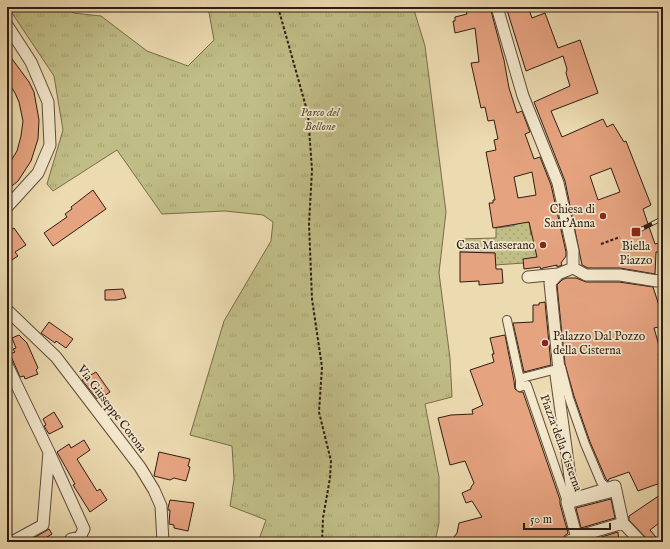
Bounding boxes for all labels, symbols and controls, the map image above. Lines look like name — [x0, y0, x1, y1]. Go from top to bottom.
park label: Parco del Bellone — [301, 105, 341, 134]
place label: Chiesa di Sant'Anna — [544, 202, 596, 231]
marker: Chiesa di Sant'Anna — [598, 211, 608, 221]
marker: Biella Piazzo — [630, 226, 642, 238]
place label: Casa Masserano — [456, 238, 536, 253]
place label: Biella Piazzo — [620, 239, 653, 268]
marker: Casa Masserano — [538, 240, 548, 250]
place label: Palazzo Dal Pozzo della Cisterna — [553, 329, 646, 358]
marker: Palazzo Dal Pozzo della Cisterna — [540, 338, 550, 348]
street label: Via Giuseppe Corona — [73, 361, 150, 457]
street label: Piazza della Cisterna — [536, 392, 586, 494]
scale bar — [524, 505, 610, 531]
text: 50 m — [530, 512, 552, 527]

